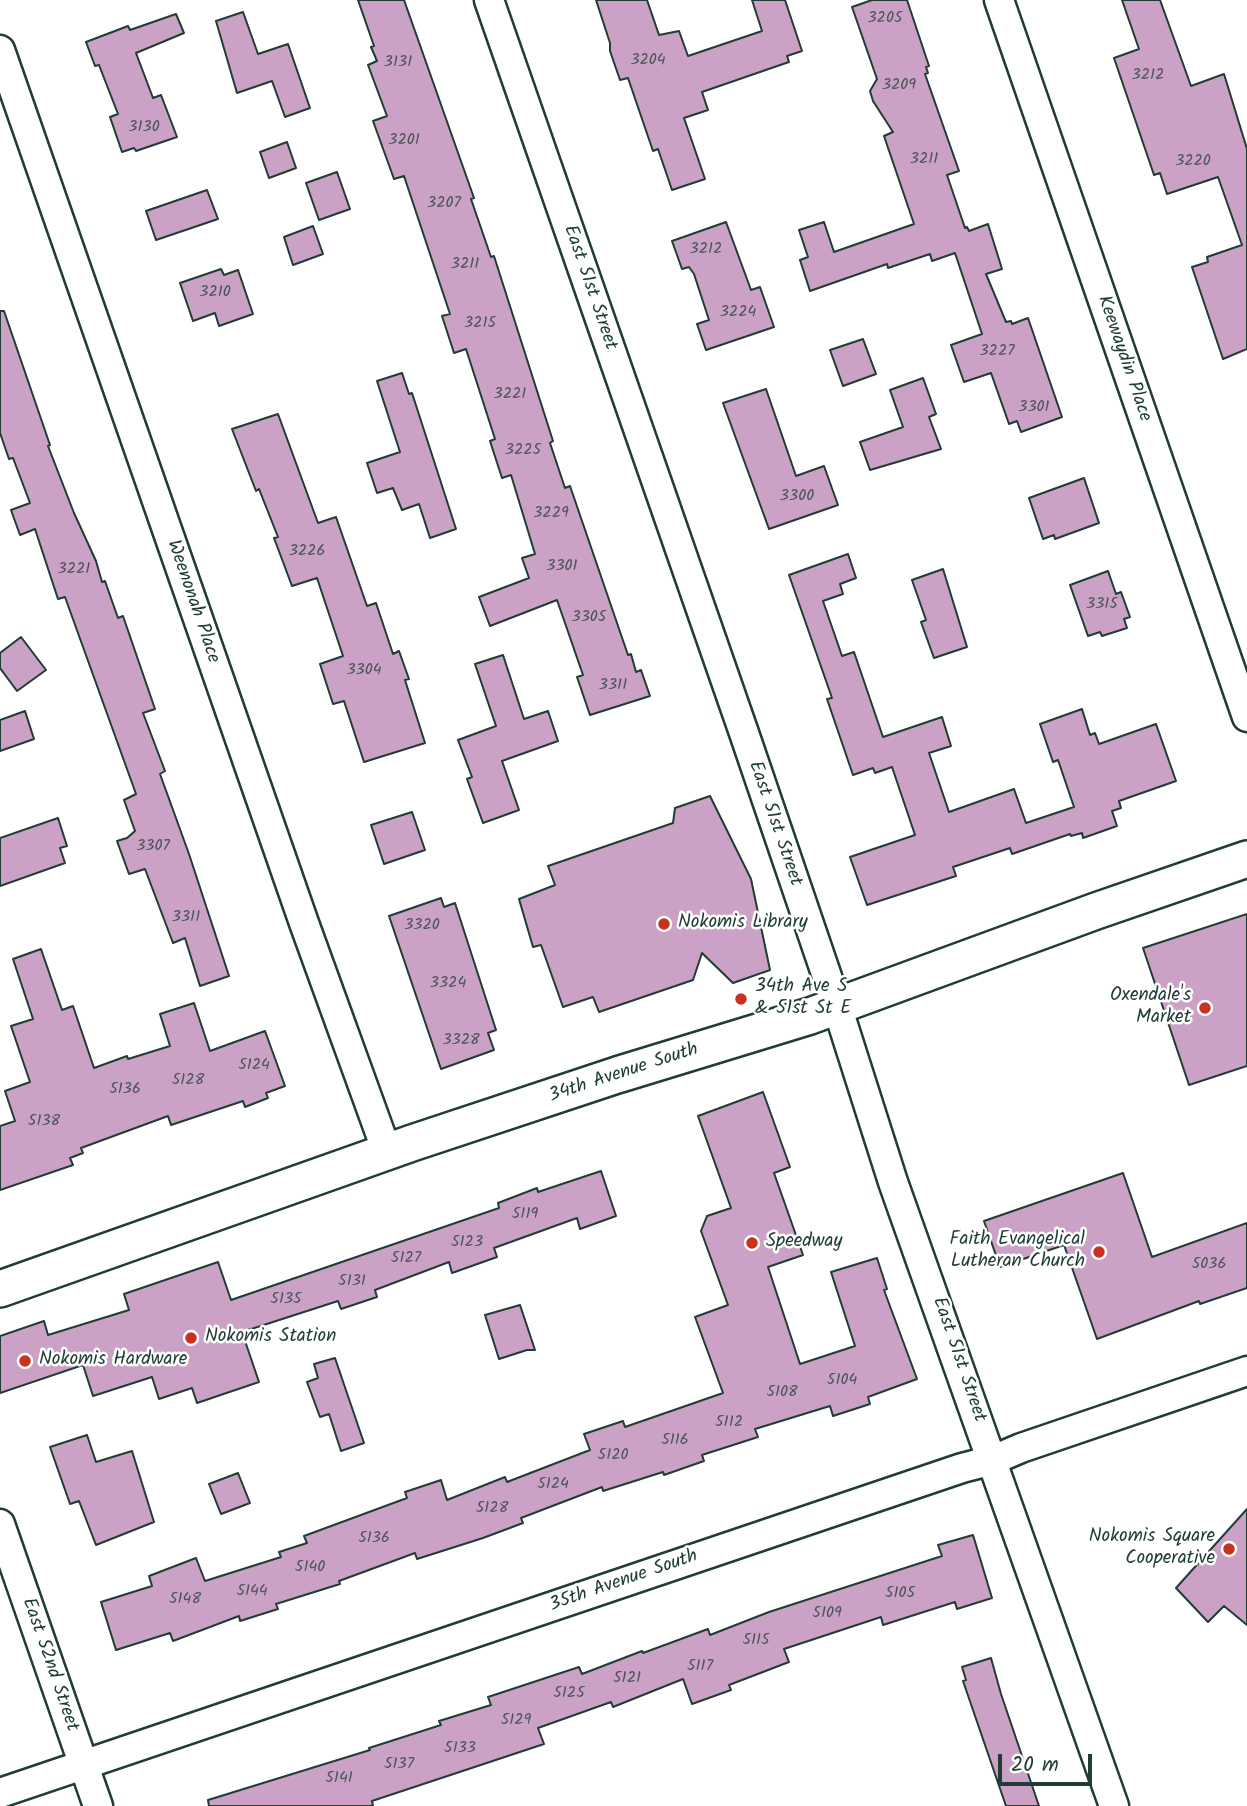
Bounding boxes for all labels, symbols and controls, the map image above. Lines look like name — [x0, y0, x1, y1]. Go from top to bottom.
house number: 3205 — [867, 9, 903, 29]
house number: 3204 — [630, 51, 666, 71]
house number: 3131 — [384, 53, 412, 73]
house number: 3212 — [1132, 66, 1164, 86]
house number: 3209 — [882, 76, 916, 96]
house number: 3130 — [128, 118, 160, 138]
house number: 3201 — [388, 131, 420, 151]
house number: 3211 — [910, 150, 938, 170]
house number: 3220 — [1175, 152, 1211, 172]
house number: 3207 — [427, 194, 461, 214]
street label: East 51st Street — [557, 223, 621, 353]
house number: 3212 — [690, 240, 722, 260]
house number: 3211 — [451, 255, 479, 275]
house number: 3210 — [199, 283, 231, 303]
street label: Keewaydin Place — [1091, 293, 1155, 425]
house number: 3224 — [720, 303, 756, 323]
house number: 3215 — [464, 314, 496, 334]
house number: 3227 — [979, 342, 1015, 362]
house number: 3221 — [494, 385, 526, 405]
house number: 3301 — [1018, 398, 1050, 418]
house number: 3225 — [505, 441, 541, 461]
house number: 3300 — [780, 487, 814, 507]
house number: 3229 — [533, 504, 569, 524]
street label: Weenonah Place — [160, 538, 224, 666]
house number: 3226 — [289, 542, 325, 562]
house number: 3301 — [546, 557, 578, 577]
house number: 3221 — [58, 560, 90, 580]
house number: 3315 — [1086, 595, 1118, 615]
house number: 3305 — [572, 608, 606, 628]
house number: 3304 — [346, 661, 382, 681]
house number: 3311 — [599, 676, 627, 696]
street label: East 51st Street — [742, 759, 806, 889]
house number: 3307 — [136, 837, 170, 857]
house number: 3311 — [172, 908, 200, 928]
place label: Nokomis Library — [678, 913, 808, 935]
house number: 3320 — [404, 916, 440, 936]
marker: Nokomis Library — [656, 916, 672, 932]
house number: 3324 — [430, 974, 466, 994]
place label: 34th Ave S & 51st St E — [755, 977, 851, 1021]
place label: Oxendale's Market — [1110, 986, 1191, 1030]
marker: 34th Ave S & 51st St E — [733, 991, 749, 1007]
marker: Oxendale's Market — [1197, 1000, 1213, 1016]
house number: 3328 — [442, 1031, 480, 1051]
street label: 34th Avenue South — [547, 1039, 701, 1109]
house number: 5124 — [238, 1056, 270, 1076]
house number: 5128 — [172, 1071, 204, 1091]
house number: 5136 — [109, 1080, 141, 1100]
house number: 5138 — [28, 1112, 60, 1132]
house number: 5119 — [512, 1205, 538, 1225]
place label: Faith Evangelical Lutheran Church — [950, 1230, 1085, 1274]
place label: Speedway — [766, 1232, 842, 1254]
house number: 5123 — [451, 1233, 483, 1253]
marker: Speedway — [744, 1235, 760, 1251]
marker: Faith Evangelical Lutheran Church — [1091, 1244, 1107, 1260]
house number: 5127 — [391, 1249, 421, 1269]
house number: 5036 — [1192, 1255, 1226, 1275]
house number: 5131 — [338, 1272, 366, 1292]
house number: 5135 — [270, 1290, 302, 1310]
street label: East 51st Street — [926, 1295, 990, 1425]
place label: Nokomis Station — [205, 1327, 336, 1349]
marker: Nokomis Station — [183, 1330, 199, 1346]
place label: Nokomis Hardware — [39, 1350, 187, 1372]
marker: Nokomis Hardware — [17, 1353, 33, 1369]
house number: 5104 — [827, 1371, 857, 1391]
house number: 5108 — [766, 1383, 798, 1403]
house number: 5112 — [715, 1413, 743, 1433]
house number: 5116 — [661, 1431, 689, 1451]
house number: 5120 — [598, 1446, 628, 1466]
house number: 5124 — [537, 1475, 569, 1495]
house number: 5128 — [476, 1499, 508, 1519]
place label: Nokomis Square Cooperative — [1089, 1527, 1215, 1571]
house number: 5136 — [358, 1529, 390, 1549]
marker: Nokomis Square Cooperative — [1221, 1541, 1237, 1557]
street label: 35th Avenue South — [547, 1546, 701, 1618]
house number: 5140 — [295, 1558, 325, 1578]
house number: 5144 — [236, 1582, 268, 1602]
house number: 5105 — [885, 1584, 915, 1604]
house number: 5148 — [169, 1590, 201, 1610]
street label: East 52nd Street — [15, 1595, 83, 1735]
house number: 5109 — [812, 1604, 842, 1624]
house number: 5115 — [742, 1631, 770, 1651]
house number: 5117 — [687, 1657, 713, 1677]
house number: 5121 — [613, 1669, 641, 1689]
house number: 5125 — [553, 1684, 585, 1704]
house number: 5129 — [501, 1711, 531, 1731]
house number: 5133 — [444, 1739, 476, 1759]
scale bar — [1002, 1740, 1096, 1784]
text: 20 m — [1011, 1749, 1059, 1782]
house number: 5137 — [384, 1755, 414, 1775]
house number: 5141 — [325, 1769, 353, 1789]

